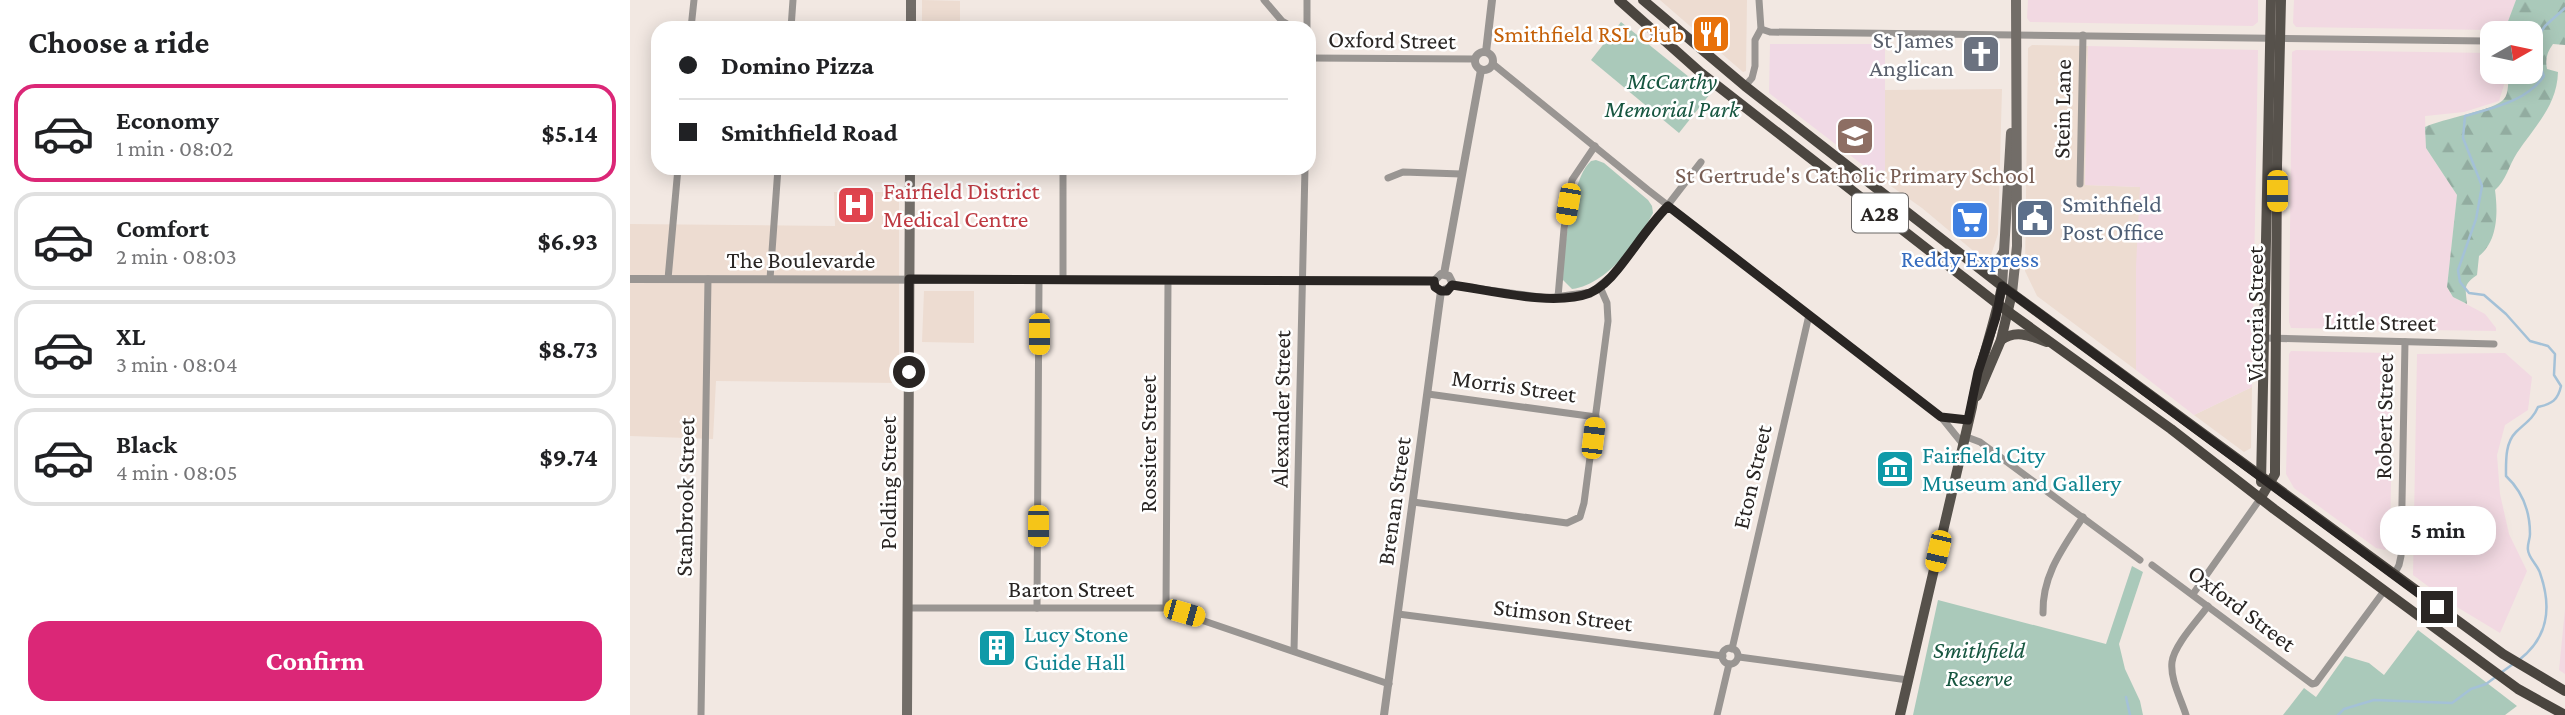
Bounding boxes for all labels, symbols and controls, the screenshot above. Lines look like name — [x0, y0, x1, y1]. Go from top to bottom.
restaurant icon: Smithfield RSL Club — [1690, 13, 1732, 55]
place label: Smithfield RSL Club — [1493, 20, 1684, 47]
north arrow — [2480, 21, 2543, 84]
map controls — [2480, 21, 2543, 84]
text: Choose a ride — [28, 24, 209, 60]
street label: Oxford Street — [1328, 25, 1457, 54]
place label: St James Anglican — [1869, 26, 1954, 81]
church icon: St James Anglican — [1960, 33, 2002, 75]
text: Domino Pizza — [721, 51, 874, 80]
street label: Stein Lane — [2047, 59, 2076, 159]
park label: McCarthy Memorial Park — [1604, 67, 1741, 122]
icon: car — [32, 102, 95, 165]
text: Economy — [116, 106, 219, 135]
school or university icon: St Gertrude's Catholic Primary School — [1834, 115, 1876, 157]
text: Smithfield Road — [721, 118, 898, 147]
text: $5.14 — [541, 119, 598, 148]
text: 1 min · 08:02 — [116, 135, 233, 161]
place label: St Gertrude's Catholic Primary School — [1675, 161, 2035, 188]
car — [2267, 170, 2288, 212]
place label: Fairfield District Medical Centre — [883, 177, 1040, 232]
car — [1555, 181, 1582, 227]
hospital icon: Fairfield District Medical Centre — [835, 184, 877, 226]
place label: Smithfield Post Office — [2062, 190, 2164, 245]
road number: A28 — [1852, 194, 1908, 232]
public building icon: Smithfield Post Office — [2014, 197, 2056, 239]
supermarket icon: Reddy Express — [1949, 199, 1991, 241]
icon: car — [32, 210, 95, 273]
text: Comfort — [116, 214, 209, 243]
text: $6.93 — [538, 227, 598, 256]
text: 2 min · 08:03 — [116, 243, 237, 269]
place label: Reddy Express — [1901, 245, 2039, 272]
street label: Victoria Street — [2241, 245, 2268, 382]
street label: The Boulevarde — [727, 246, 875, 273]
street label: Little Street — [2324, 307, 2437, 336]
car — [1029, 313, 1050, 355]
icon: car — [32, 318, 95, 381]
text: XL — [116, 322, 145, 351]
street label: Alexander Street — [1266, 329, 1295, 488]
text: $8.73 — [538, 335, 598, 364]
text: 3 min · 08:04 — [116, 351, 238, 377]
street label: Robert Street — [2369, 353, 2398, 480]
route start — [893, 356, 925, 388]
street label: Morris Street — [1450, 363, 1579, 408]
street label: Rossiter Street — [1134, 374, 1161, 513]
street label: Polding Street — [874, 415, 901, 550]
street label: Stanbrook Street — [670, 416, 699, 577]
car — [1581, 416, 1606, 460]
street label: Eton Street — [1726, 421, 1777, 532]
icon: car — [32, 426, 95, 489]
text: Black — [116, 430, 177, 459]
street label: Brenan Street — [1371, 434, 1416, 567]
place label: Fairfield City Museum and Gallery — [1922, 441, 2122, 496]
text: $9.74 — [540, 443, 598, 472]
museum icon: Fairfield City Museum and Gallery — [1874, 448, 1916, 490]
text: 4 min · 08:05 — [116, 459, 238, 485]
car — [1028, 505, 1049, 547]
callout: 5 min — [2379, 505, 2495, 554]
text: 5 min — [2410, 517, 2466, 543]
car — [1924, 528, 1953, 574]
street label: Oxford Street — [2183, 558, 2302, 657]
street label: Barton Street — [1008, 575, 1135, 602]
route end — [2421, 591, 2453, 623]
street label: Stimson Street — [1492, 593, 1635, 637]
car — [1161, 597, 1208, 629]
place label: Lucy Stone Guide Hall — [1024, 620, 1128, 675]
button: Confirm — [28, 621, 602, 701]
building icon: Lucy Stone Guide Hall — [976, 627, 1018, 669]
park label: Smithfield Reserve — [1933, 636, 2026, 691]

